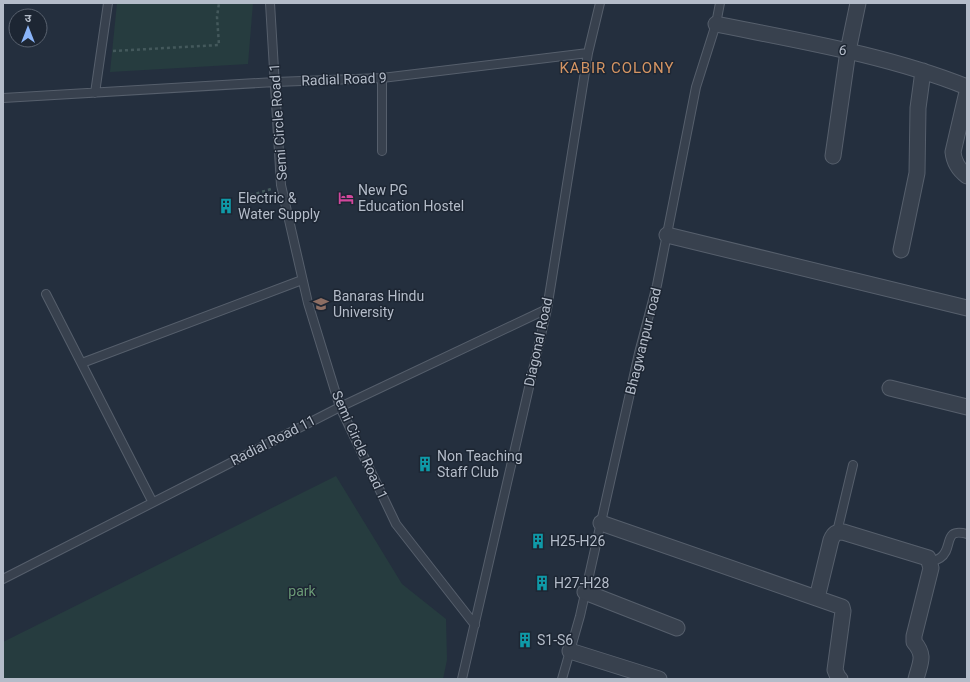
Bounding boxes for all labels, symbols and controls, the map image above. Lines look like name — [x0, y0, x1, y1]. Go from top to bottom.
north arrow — [8, 8, 48, 48]
text: उ — [25, 12, 32, 25]
street label: 6 — [837, 41, 849, 59]
district label: KABIR COLONY — [559, 59, 675, 77]
street label: Semi Circle Road 1 — [266, 63, 290, 181]
street label: Radial Road 9 — [301, 70, 387, 88]
place label: New PG Education Hostel — [358, 182, 464, 214]
hotel icon: New PG Education Hostel — [337, 189, 355, 207]
place label: Electric & Water Supply — [238, 190, 320, 222]
building icon: Electric & Water Supply — [217, 197, 235, 215]
street label: Bhagwanpur road — [622, 286, 664, 396]
place label: Banaras Hindu University — [333, 288, 424, 320]
school or university icon: Banaras Hindu University — [312, 295, 330, 313]
street label: Diagonal Road — [521, 296, 555, 388]
street label: Semi Circle Road 1 — [329, 388, 391, 502]
street label: Radial Road 11 — [228, 412, 318, 468]
place label: Non Teaching Staff Club — [437, 448, 523, 480]
building icon: Non Teaching Staff Club — [416, 455, 434, 473]
building icon: H25-H26 — [529, 532, 547, 550]
place label: H25-H26 — [550, 533, 605, 549]
building icon: H27-H28 — [533, 574, 551, 592]
place label: H27-H28 — [554, 575, 609, 591]
park label: park — [288, 583, 317, 599]
building icon: S1-S6 — [516, 631, 534, 649]
place label: S1-S6 — [537, 632, 573, 648]

